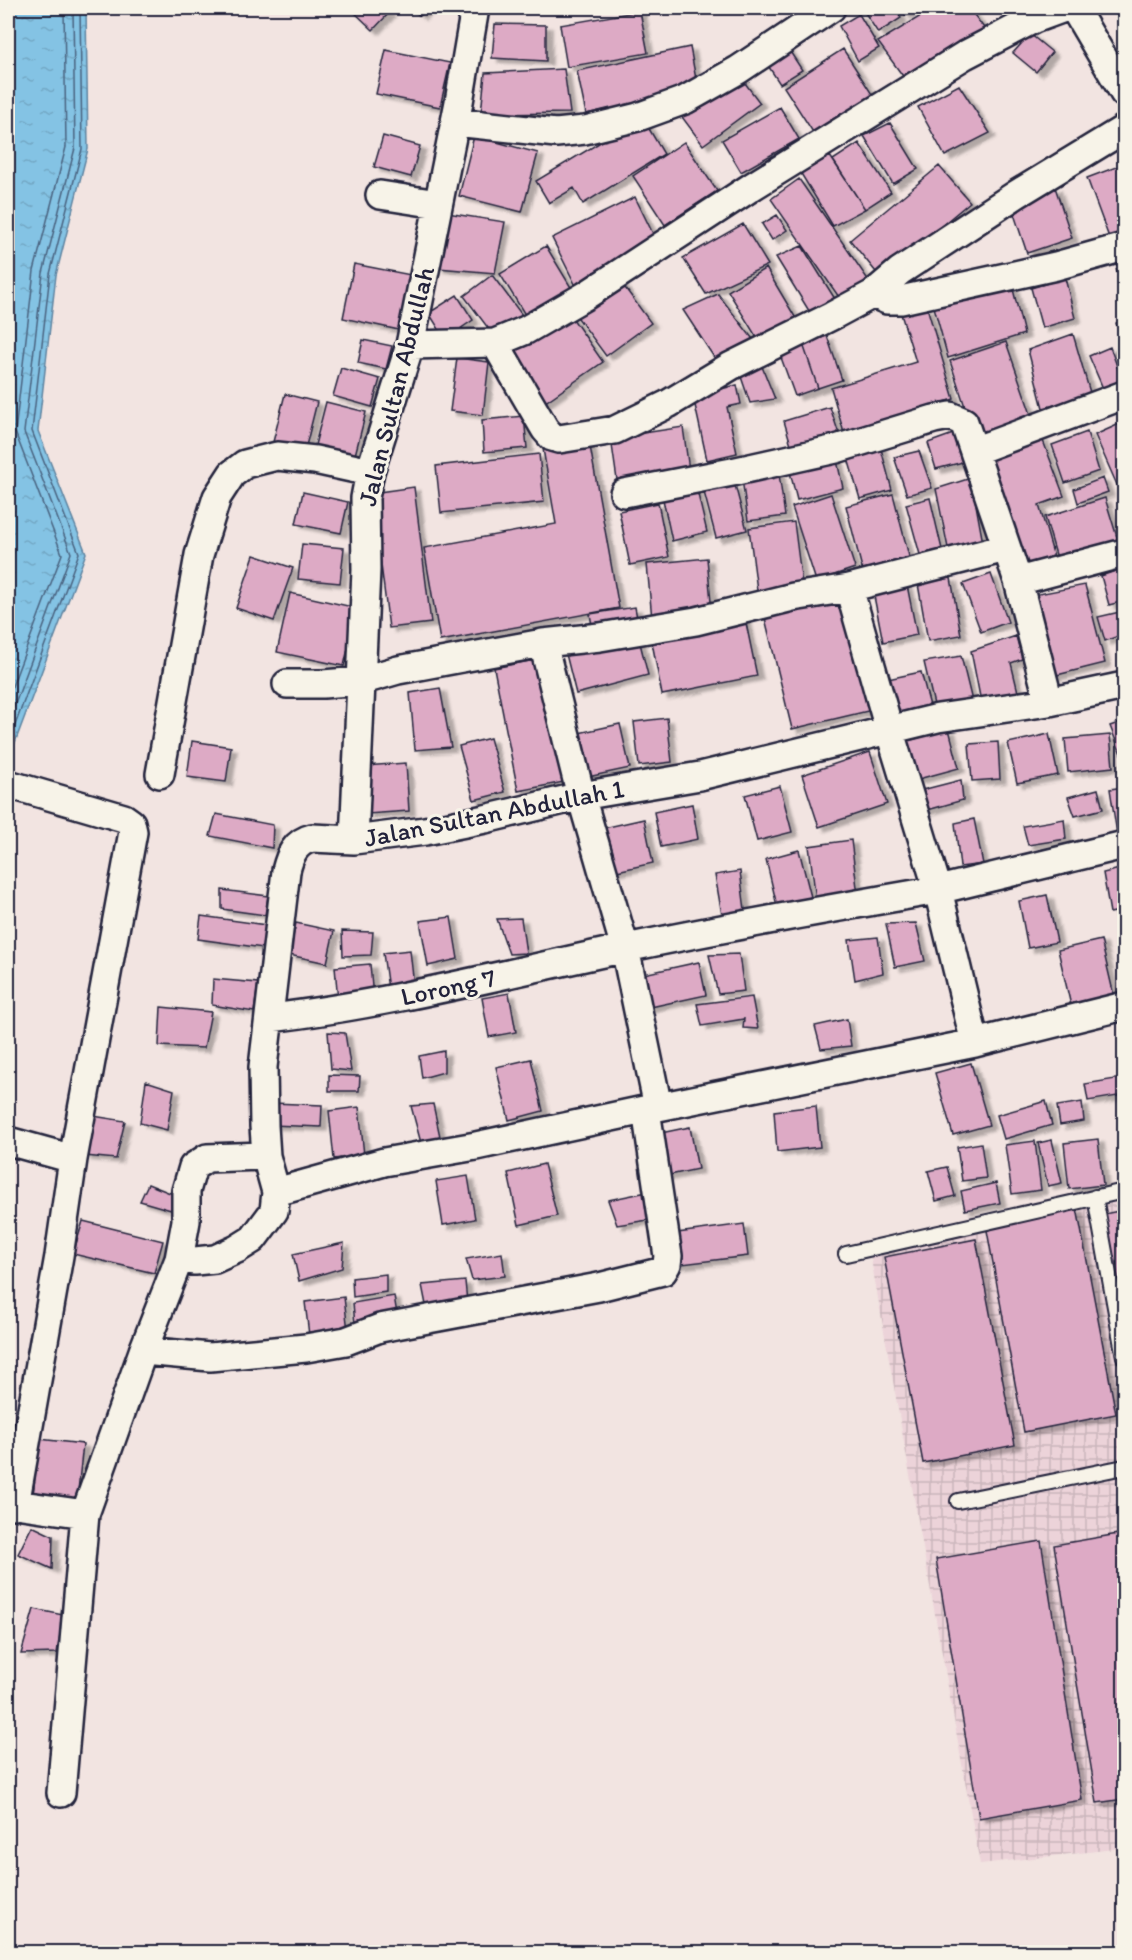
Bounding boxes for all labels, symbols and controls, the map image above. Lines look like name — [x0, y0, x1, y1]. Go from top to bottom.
street label: Jalan Sultan Abdullah — [351, 263, 441, 509]
street label: Jalan Sultan Abdullah 1 — [361, 772, 627, 854]
street label: Lorong 7 — [398, 961, 498, 1013]

